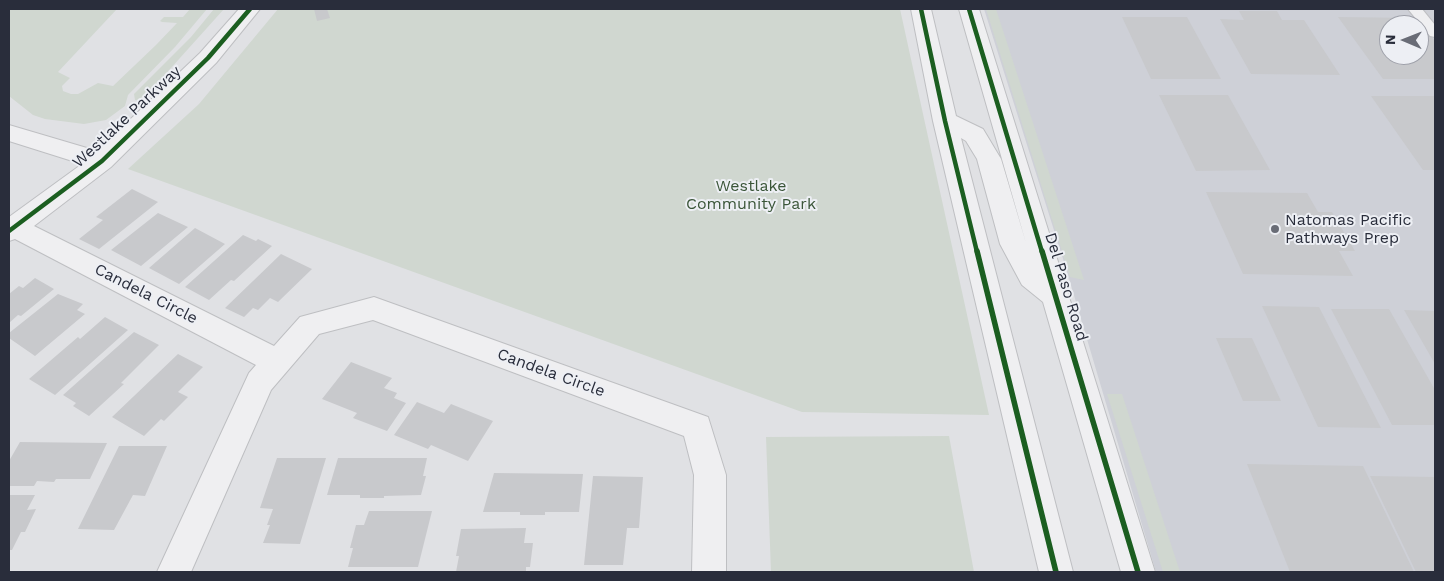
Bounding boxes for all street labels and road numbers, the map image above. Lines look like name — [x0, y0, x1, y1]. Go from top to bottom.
street label: Westlake Parkway — [69, 62, 185, 172]
street label: Del Paso Road — [1040, 230, 1092, 344]
street label: Candela Circle — [91, 260, 201, 328]
street label: Candela Circle — [495, 345, 607, 401]

